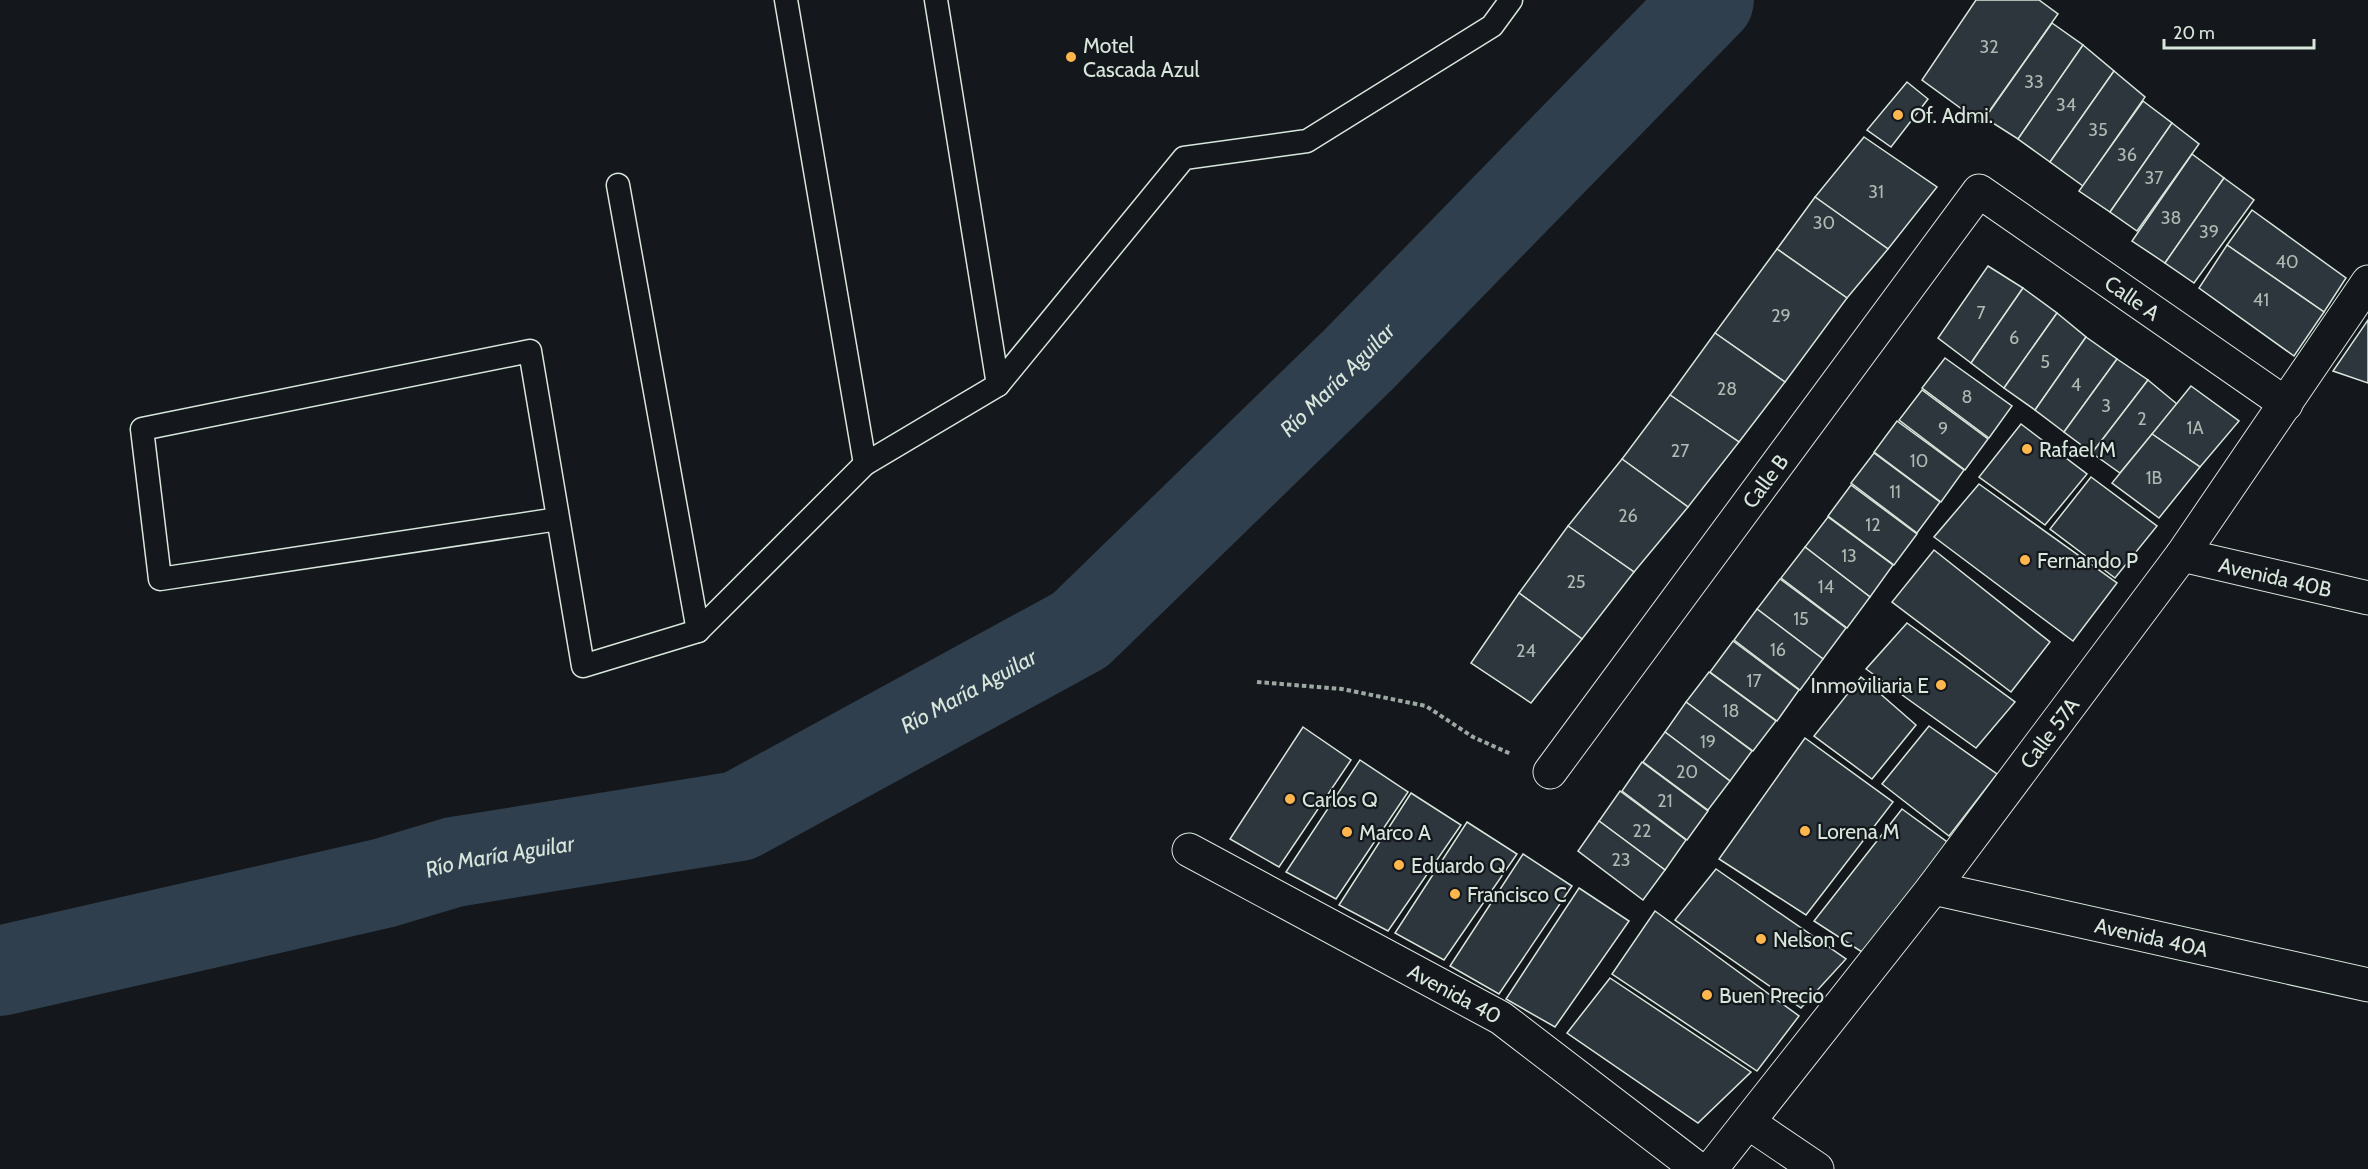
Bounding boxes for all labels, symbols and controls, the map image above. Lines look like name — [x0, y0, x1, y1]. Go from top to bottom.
scale bar — [2164, 12, 2314, 50]
text: 20 m — [2173, 22, 2215, 44]
place label: Motel Cascada Azul — [1083, 33, 1200, 82]
house number: 32 — [1979, 36, 1999, 58]
marker: Motel Cascada Azul — [1064, 50, 1078, 64]
house number: 33 — [2024, 71, 2044, 93]
house number: 34 — [2056, 94, 2076, 116]
place label: Of. Admi. — [1910, 103, 1993, 128]
marker: Of. Admi. — [1891, 108, 1905, 122]
house number: 35 — [2088, 119, 2108, 141]
house number: 36 — [2117, 144, 2137, 166]
house number: 37 — [2145, 167, 2163, 189]
house number: 31 — [1868, 181, 1884, 203]
house number: 38 — [2161, 207, 2181, 229]
house number: 30 — [1813, 212, 1835, 234]
house number: 39 — [2199, 221, 2219, 243]
house number: 40 — [2276, 251, 2298, 273]
street label: Calle A — [2100, 270, 2165, 325]
house number: 41 — [2253, 289, 2269, 311]
house number: 7 — [1976, 302, 1986, 324]
house number: 29 — [1771, 305, 1791, 327]
water label: Río María Aguilar — [1274, 316, 1401, 442]
house number: 6 — [2009, 327, 2019, 349]
house number: 5 — [2040, 351, 2050, 373]
house number: 4 — [2071, 374, 2081, 396]
house number: 28 — [1717, 378, 1737, 400]
house number: 8 — [1962, 386, 1972, 408]
house number: 3 — [2101, 395, 2111, 417]
house number: 2 — [2137, 408, 2147, 430]
house number: 1A — [2187, 417, 2203, 439]
house number: 9 — [1938, 418, 1948, 440]
place label: Rafael M — [2039, 437, 2116, 462]
house number: 27 — [1671, 440, 1689, 462]
marker: Rafael M — [2020, 442, 2034, 456]
street label: Calle B — [1737, 449, 1793, 513]
house number: 10 — [1910, 450, 1928, 472]
house number: 1B — [2146, 467, 2163, 489]
house number: 11 — [1889, 481, 1901, 503]
house number: 26 — [1618, 505, 1638, 527]
house number: 12 — [1865, 514, 1881, 536]
house number: 13 — [1841, 545, 1857, 567]
place label: Fernando P — [2037, 548, 2138, 573]
street label: Avenida 40B — [2217, 551, 2334, 602]
marker: Fernando P — [2018, 553, 2032, 567]
house number: 25 — [1566, 571, 1586, 593]
house number: 14 — [1818, 576, 1834, 598]
house number: 15 — [1793, 608, 1809, 630]
house number: 16 — [1770, 639, 1786, 661]
house number: 24 — [1516, 640, 1536, 662]
water label: Río María Aguilar — [896, 642, 1042, 739]
house number: 17 — [1747, 670, 1761, 692]
place label: Inmoviliaria E — [1811, 673, 1929, 698]
marker: Inmoviliaria E — [1934, 678, 1948, 692]
street label: Calle 57A — [2014, 692, 2084, 773]
house number: 18 — [1723, 700, 1739, 722]
house number: 19 — [1700, 731, 1716, 753]
house number: 20 — [1676, 761, 1698, 783]
place label: Carlos Q — [1302, 787, 1378, 812]
house number: 21 — [1657, 790, 1673, 812]
marker: Carlos Q — [1283, 792, 1297, 806]
place label: Lorena M — [1817, 819, 1900, 844]
place label: Marco A — [1359, 820, 1431, 845]
house number: 22 — [1633, 820, 1651, 842]
marker: Lorena M — [1798, 824, 1812, 838]
marker: Marco A — [1340, 825, 1354, 839]
water label: Río María Aguilar — [422, 829, 577, 883]
house number: 23 — [1611, 849, 1631, 871]
place label: Eduardo Q — [1411, 853, 1506, 878]
marker: Eduardo Q — [1392, 858, 1406, 872]
place label: Francisco C — [1467, 882, 1567, 907]
marker: Francisco C — [1448, 887, 1462, 901]
street label: Avenida 40A — [2093, 912, 2211, 962]
place label: Nelson C — [1773, 927, 1853, 952]
marker: Nelson C — [1754, 932, 1768, 946]
street label: Avenida 40 — [1404, 958, 1506, 1029]
place label: Buen Precio — [1719, 983, 1824, 1008]
marker: Buen Precio — [1700, 988, 1714, 1002]

